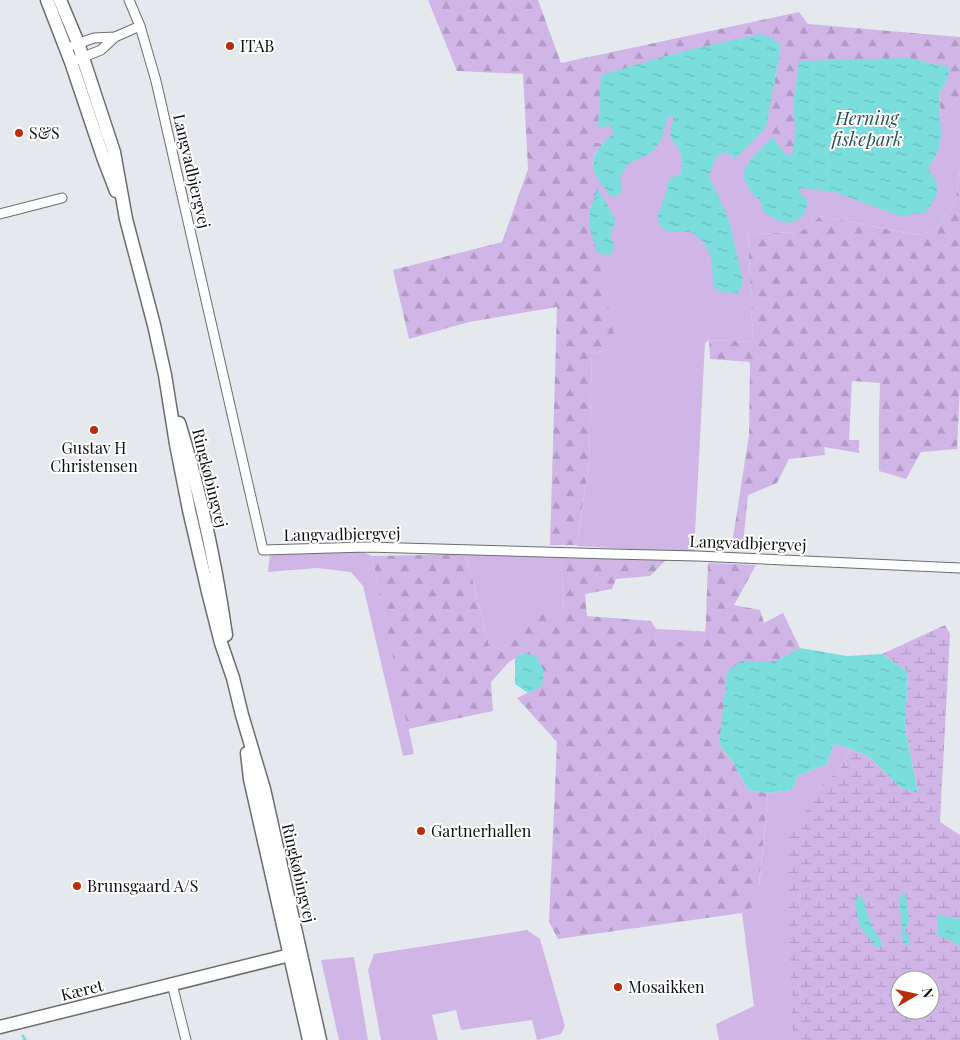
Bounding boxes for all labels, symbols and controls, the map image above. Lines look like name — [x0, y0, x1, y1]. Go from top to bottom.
place label: ITAB — [240, 35, 274, 56]
marker: ITAB — [224, 40, 236, 52]
water label: Herning fiskepark — [831, 106, 902, 151]
street label: Langvadbjergvej — [169, 112, 216, 230]
place label: S&S — [29, 122, 60, 143]
marker: S&S — [13, 127, 25, 139]
marker: Gustav H Christensen — [88, 424, 100, 436]
street label: Ringkøbingvej — [188, 426, 233, 530]
place label: Gustav H Christensen — [50, 437, 138, 476]
street label: Langvadbjergvej — [283, 522, 401, 545]
street label: Langvadbjergvej — [689, 530, 807, 555]
place label: Gartnerhallen — [431, 820, 532, 841]
street label: Ringkøbingvej — [278, 821, 321, 925]
marker: Gartnerhallen — [415, 825, 427, 837]
place label: Brunsgaard A/S — [87, 875, 198, 896]
marker: Brunsgaard A/S — [71, 880, 83, 892]
north arrow — [890, 970, 940, 1020]
street label: Kæret — [58, 974, 106, 1005]
place label: Mosaikken — [628, 976, 705, 997]
marker: Mosaikken — [612, 981, 624, 993]
text: N — [918, 986, 939, 999]

